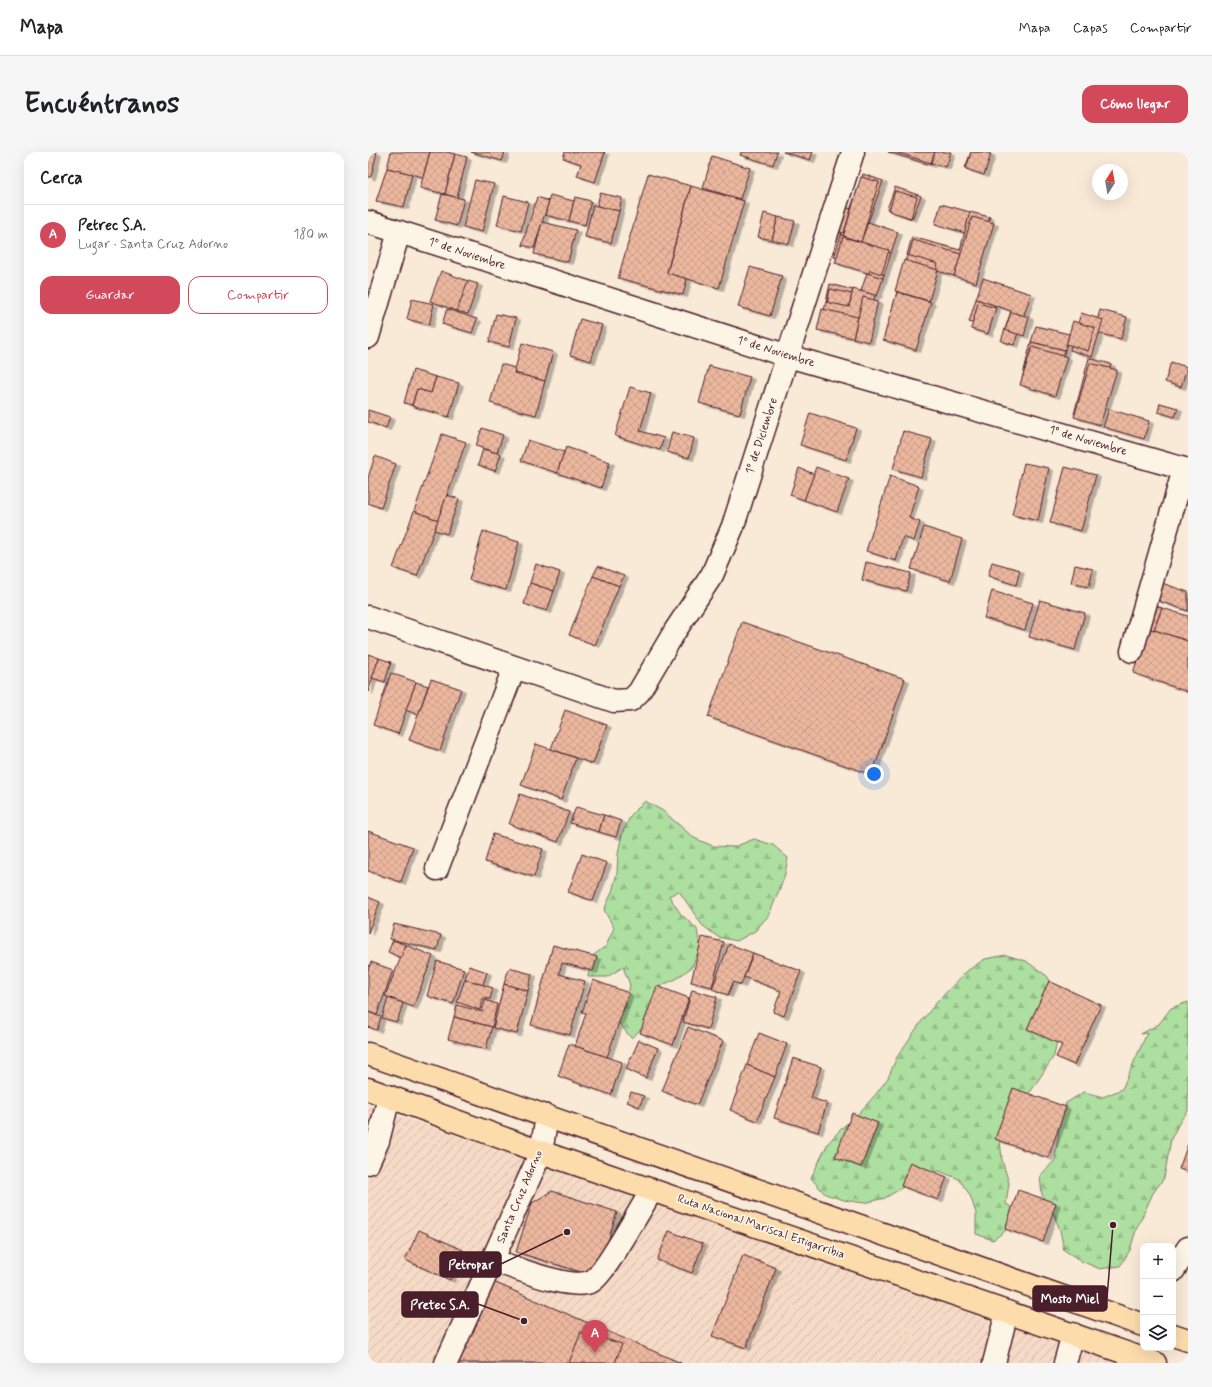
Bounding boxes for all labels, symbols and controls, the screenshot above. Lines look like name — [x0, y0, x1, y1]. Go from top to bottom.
text: Mapa — [20, 15, 63, 40]
text: Mapa — [1019, 19, 1051, 37]
text: Capas — [1073, 19, 1108, 37]
text: Compartir — [1130, 19, 1192, 37]
button: Cómo llegar — [1082, 85, 1188, 123]
text: Encuéntranos — [24, 86, 180, 123]
north arrow — [1092, 164, 1128, 200]
text: Cerca — [40, 167, 83, 189]
text: Petrec S.A. — [78, 216, 146, 236]
text: A — [49, 226, 57, 243]
text: 180 m — [293, 226, 328, 243]
street label: 1º de Noviembre — [426, 234, 508, 274]
text: Lugar · Santa Cruz Adorno — [78, 236, 228, 253]
button: Guardar — [40, 276, 180, 314]
button: Compartir — [188, 276, 328, 314]
street label: 1º de Noviembre — [735, 333, 817, 372]
street label: 1º de Diciembre — [742, 396, 782, 476]
street label: 1º de Noviembre — [1047, 422, 1129, 460]
your location — [864, 764, 884, 784]
street label: Santa Cruz Adorno — [493, 1148, 547, 1246]
street label: Ruta Nacional Mariscal Estigarribia — [675, 1191, 847, 1263]
map controls — [1140, 1243, 1176, 1351]
button: + — [1140, 1243, 1176, 1279]
callout: Petropar — [440, 1252, 501, 1277]
text: Petropar — [448, 1257, 494, 1274]
button: − — [1140, 1279, 1176, 1315]
callout: Mosto Miel — [1033, 1286, 1107, 1311]
text: Mosto Miel — [1041, 1291, 1100, 1308]
callout: Pretec S.A. — [402, 1292, 478, 1317]
text: Pretec S.A. — [410, 1297, 470, 1314]
button: layers — [1140, 1315, 1176, 1351]
pin: A — [582, 1320, 608, 1353]

